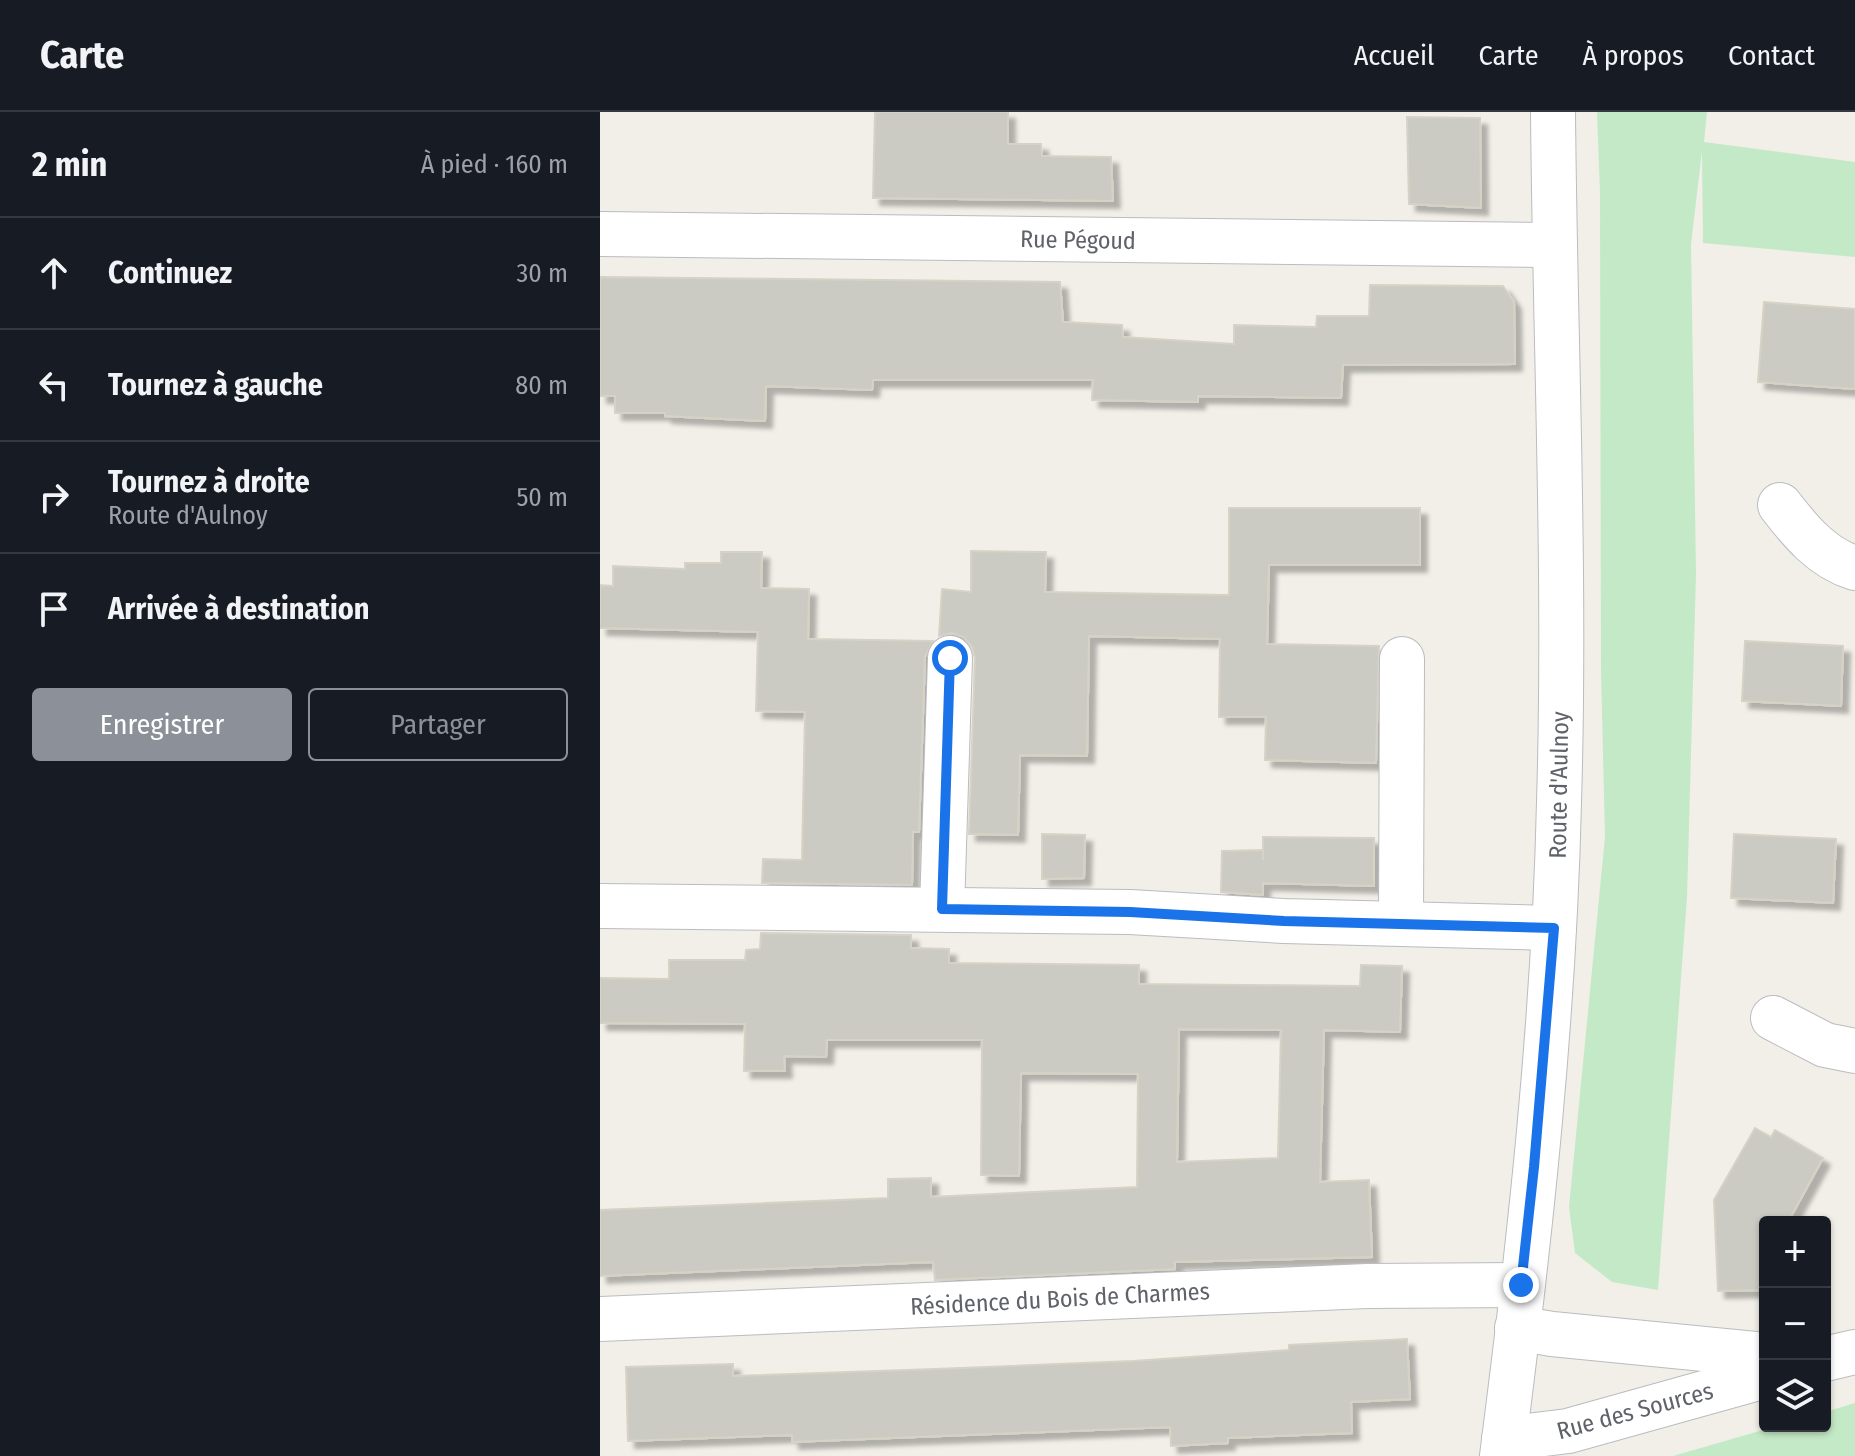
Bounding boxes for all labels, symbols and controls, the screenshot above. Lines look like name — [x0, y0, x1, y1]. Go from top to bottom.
text: Carte — [40, 32, 124, 78]
text: Accueil — [1354, 39, 1435, 72]
text: Carte — [1479, 39, 1539, 72]
text: À propos — [1583, 39, 1684, 72]
text: Contact — [1728, 39, 1815, 72]
text: 2 min — [32, 144, 107, 185]
text: À pied · 160 m — [421, 149, 568, 180]
street label: Rue Pégoud — [1020, 225, 1136, 255]
icon: ahead — [32, 251, 76, 295]
text: Continuez — [108, 255, 232, 291]
text: 30 m — [517, 258, 568, 289]
icon: left — [32, 363, 76, 407]
text: Tournez à gauche — [108, 367, 323, 403]
text: 80 m — [515, 370, 568, 401]
text: Tournez à droite — [108, 464, 310, 500]
icon: right — [32, 475, 76, 519]
text: 50 m — [516, 482, 568, 513]
text: Route d'Aulnoy — [108, 500, 268, 531]
icon: arrive — [32, 587, 76, 631]
text: Arrivée à destination — [108, 591, 369, 627]
route start — [932, 640, 968, 676]
button: Enregistrer — [32, 688, 292, 761]
button: Partager — [308, 688, 568, 761]
street label: Route d'Aulnoy — [1544, 711, 1574, 859]
map controls — [1759, 1216, 1831, 1432]
button: + — [1759, 1216, 1831, 1288]
route end — [1503, 1267, 1539, 1303]
street label: Résidence du Bois de Charmes — [909, 1277, 1211, 1321]
button: − — [1759, 1288, 1831, 1360]
button: layers — [1759, 1360, 1831, 1432]
street label: Rue des Sources — [1554, 1377, 1716, 1445]

